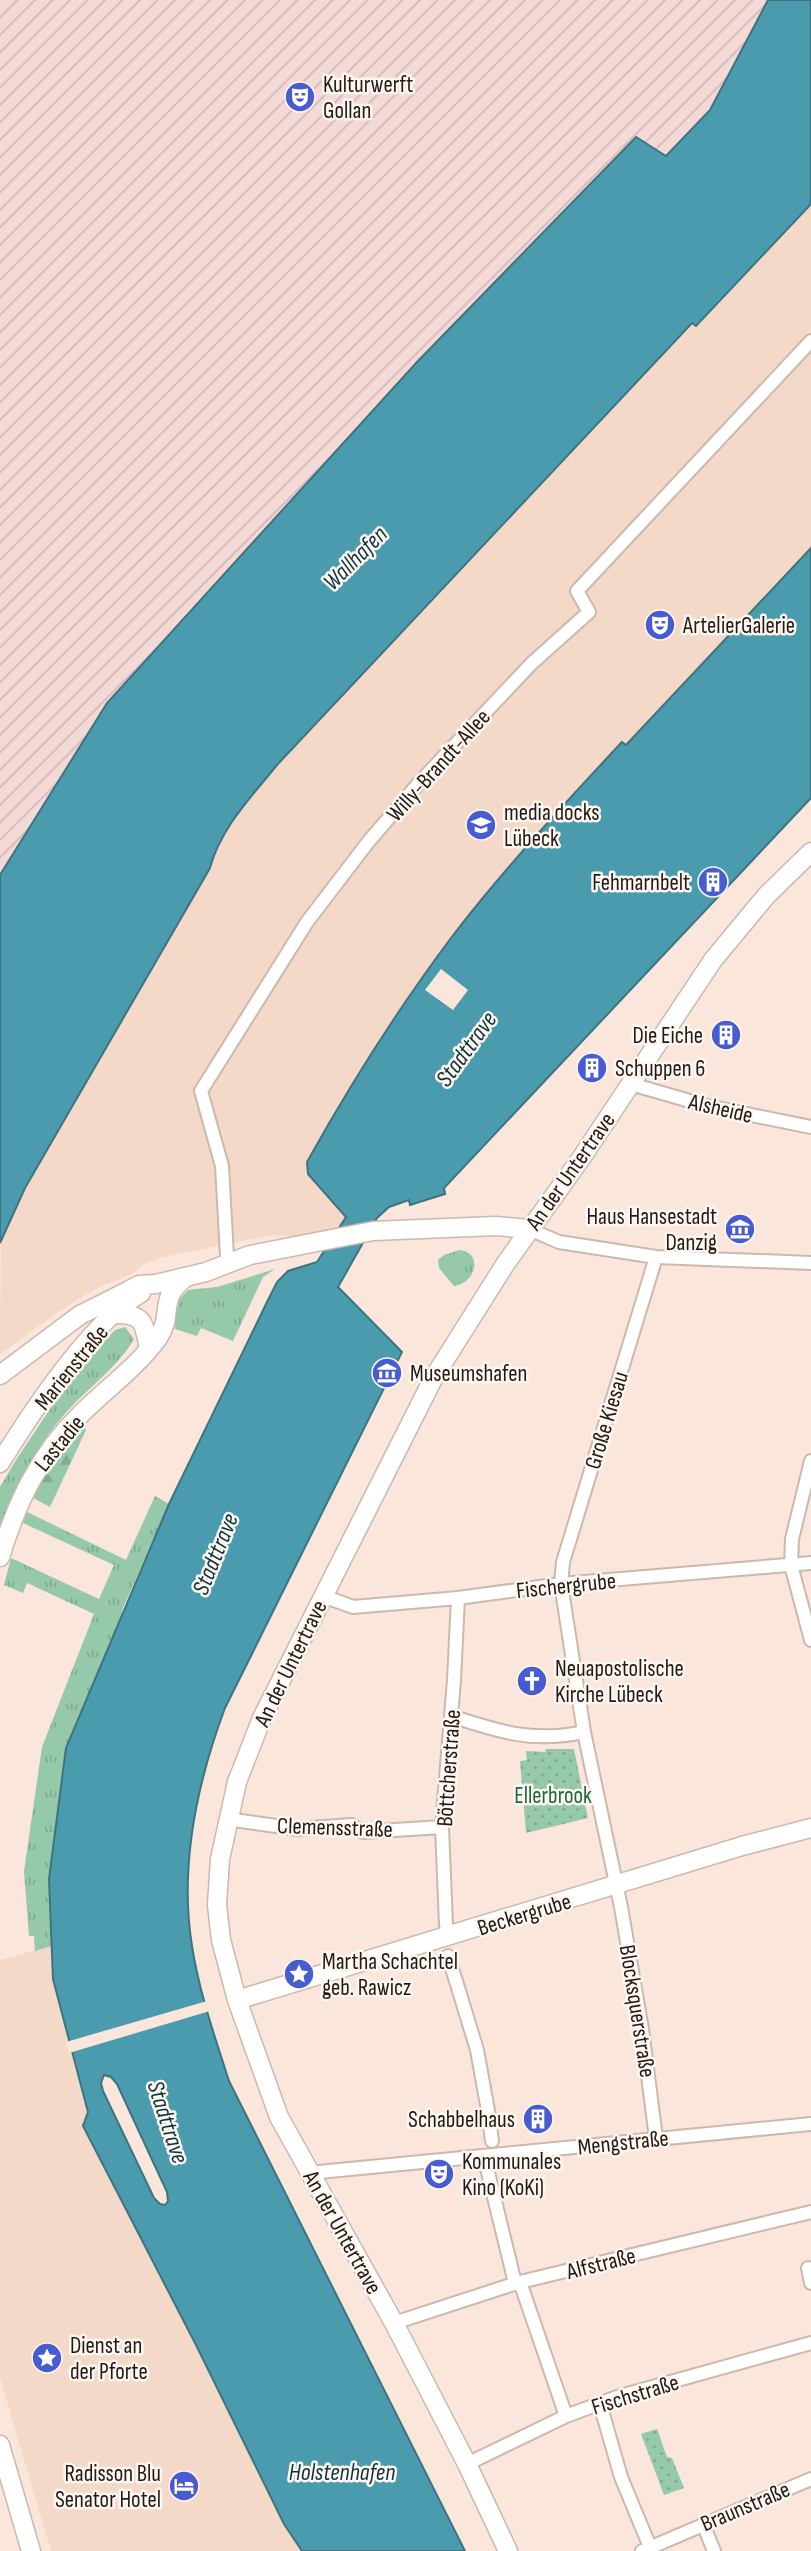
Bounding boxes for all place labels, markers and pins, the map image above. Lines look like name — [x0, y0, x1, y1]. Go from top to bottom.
place label: Kulturwerft Gollan — [323, 71, 413, 125]
theatre icon: Kulturwerft Gollan — [283, 80, 317, 114]
theatre icon: ArtelierGalerie — [643, 608, 677, 642]
place label: ArtelierGalerie — [682, 612, 795, 640]
place label: media docks Lübeck — [504, 799, 599, 853]
school or university icon: media docks Lübeck — [464, 808, 498, 842]
building icon: Fehmarnbelt — [696, 865, 730, 899]
place label: Fehmarnbelt — [592, 869, 690, 897]
building icon: Die Eiche — [709, 1018, 743, 1052]
place label: Die Eiche — [632, 1022, 703, 1050]
building icon: Schuppen 6 — [575, 1051, 609, 1085]
place label: Schuppen 6 — [615, 1055, 705, 1083]
place label: Haus Hansestadt Danzig — [586, 1203, 717, 1257]
museum icon: Haus Hansestadt Danzig — [723, 1212, 757, 1246]
museum icon: Museumshafen — [370, 1356, 404, 1390]
place label: Museumshafen — [410, 1360, 527, 1388]
place label: Neuapostolische Kirche Lübeck — [555, 1655, 684, 1709]
church icon: Neuapostolische Kirche Lübeck — [515, 1664, 549, 1698]
place label: Martha Schachtel geb. Rawicz — [322, 1948, 458, 2002]
place icon: Martha Schachtel geb. Rawicz — [282, 1957, 316, 1991]
building icon: Schabbelhaus — [521, 2102, 555, 2136]
place label: Schabbelhaus — [408, 2106, 515, 2134]
place label: Kommunales Kino (KoKi) — [462, 2148, 561, 2202]
theatre icon: Kommunales Kino (KoKi) — [422, 2157, 456, 2191]
place label: Dienst an der Pforte — [70, 2332, 148, 2386]
place icon: Dienst an der Pforte — [30, 2341, 64, 2375]
place label: Radisson Blu Senator Hotel — [55, 2460, 161, 2514]
hotel icon: Radisson Blu Senator Hotel — [167, 2469, 201, 2503]

